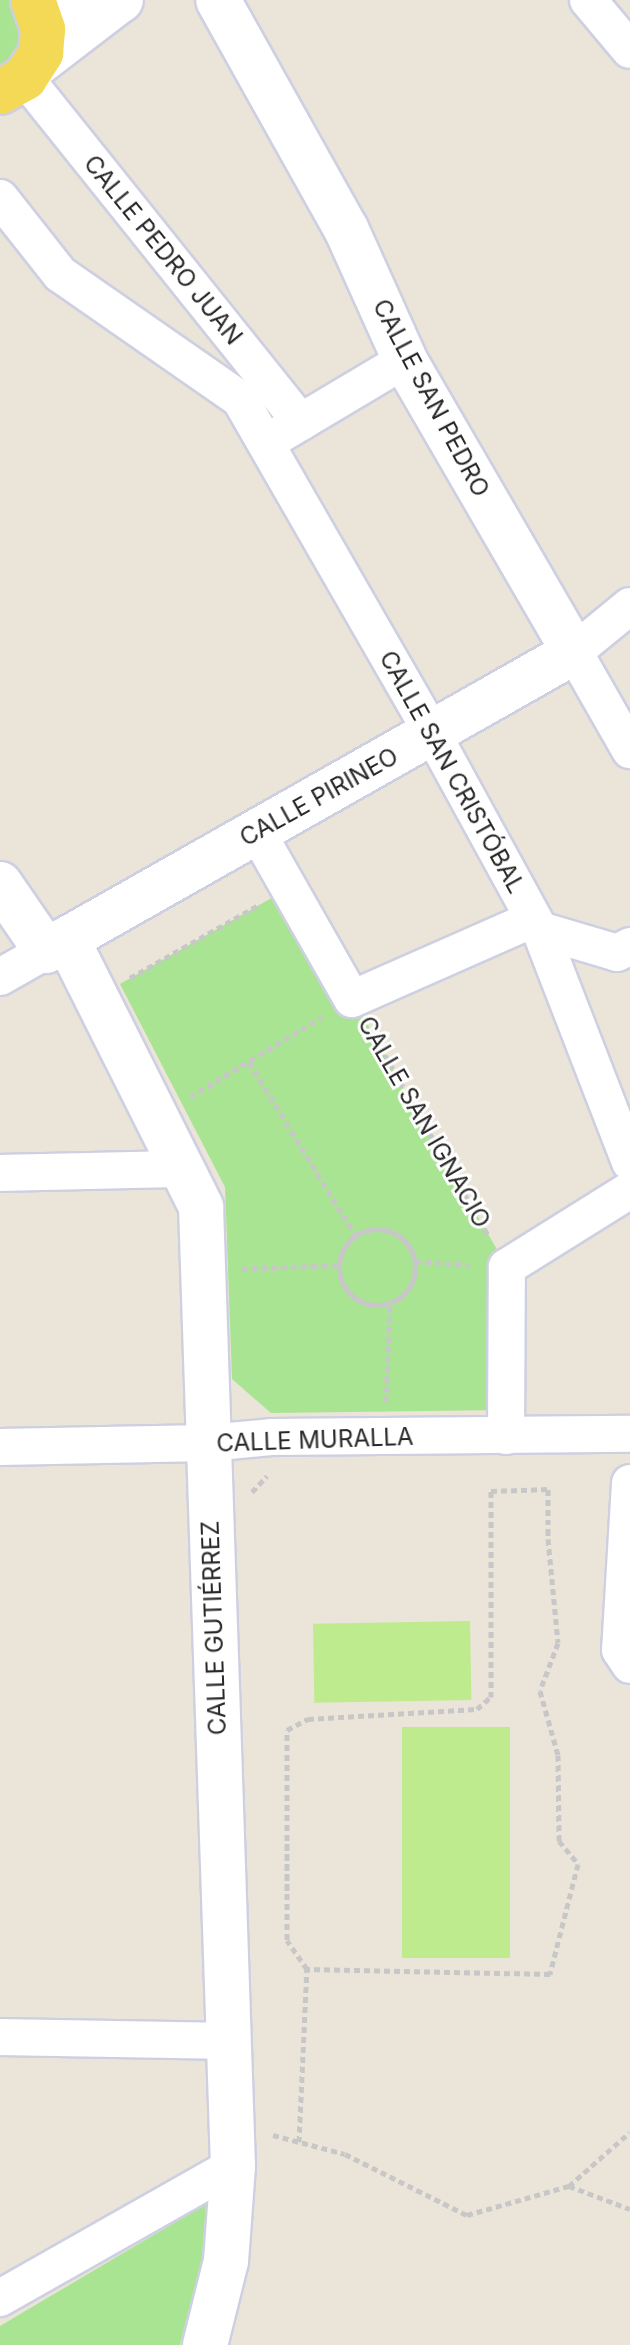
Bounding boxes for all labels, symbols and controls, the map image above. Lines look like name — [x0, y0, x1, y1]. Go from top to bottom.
street label: CALLE PEDRO JUAN — [78, 150, 248, 350]
street label: CALLE SAN PEDRO — [367, 294, 495, 502]
street label: CALLE SAN CRISTÓBAL — [373, 646, 531, 898]
street label: CALLE PIRINEO — [235, 742, 403, 852]
street label: CALLE SAN IGNACIO — [352, 1011, 496, 1233]
street label: CALLE MURALLA — [216, 1422, 414, 1458]
street label: CALLE GUTIÉRREZ — [196, 1520, 232, 1736]

